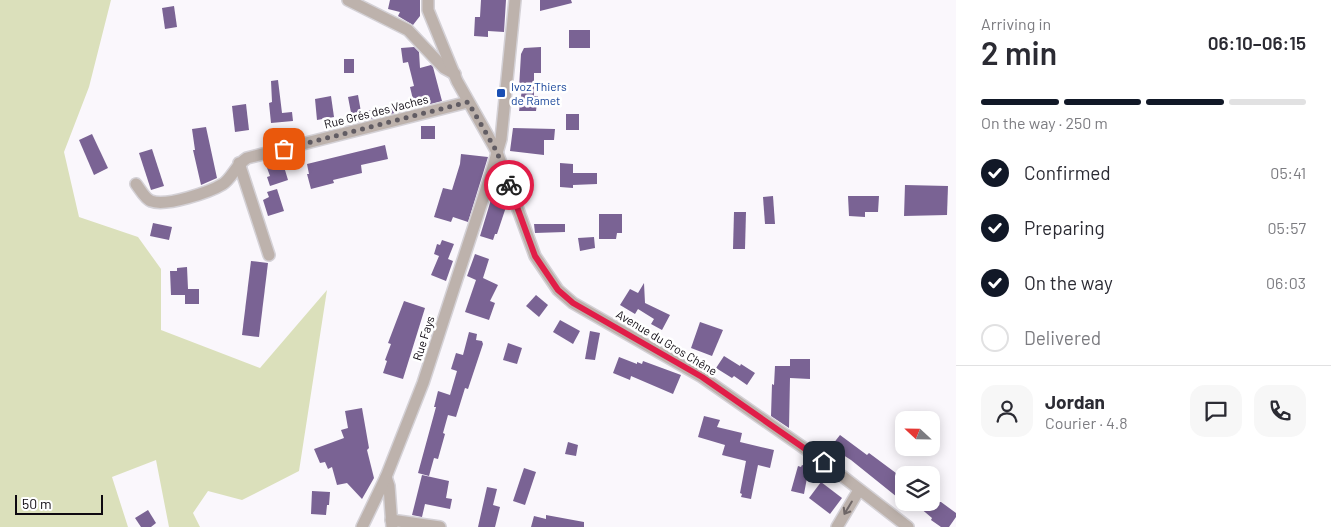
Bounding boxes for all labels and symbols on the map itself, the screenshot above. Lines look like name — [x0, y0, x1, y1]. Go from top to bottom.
place label: Ivoz Thiers de Ramet — [511, 79, 567, 107]
marker: Ivoz Thiers de Ramet — [495, 87, 507, 99]
street label: Rue Grés des Vaches — [322, 91, 430, 131]
pin — [263, 128, 305, 170]
courier — [484, 160, 534, 210]
street label: Avenue du Gros Chêne — [614, 306, 720, 378]
street label: Rue Fays — [409, 314, 437, 362]
north arrow — [895, 411, 940, 456]
pin — [803, 441, 845, 483]
scale bar — [15, 492, 102, 515]
one-way arrow — [843, 501, 853, 515]

